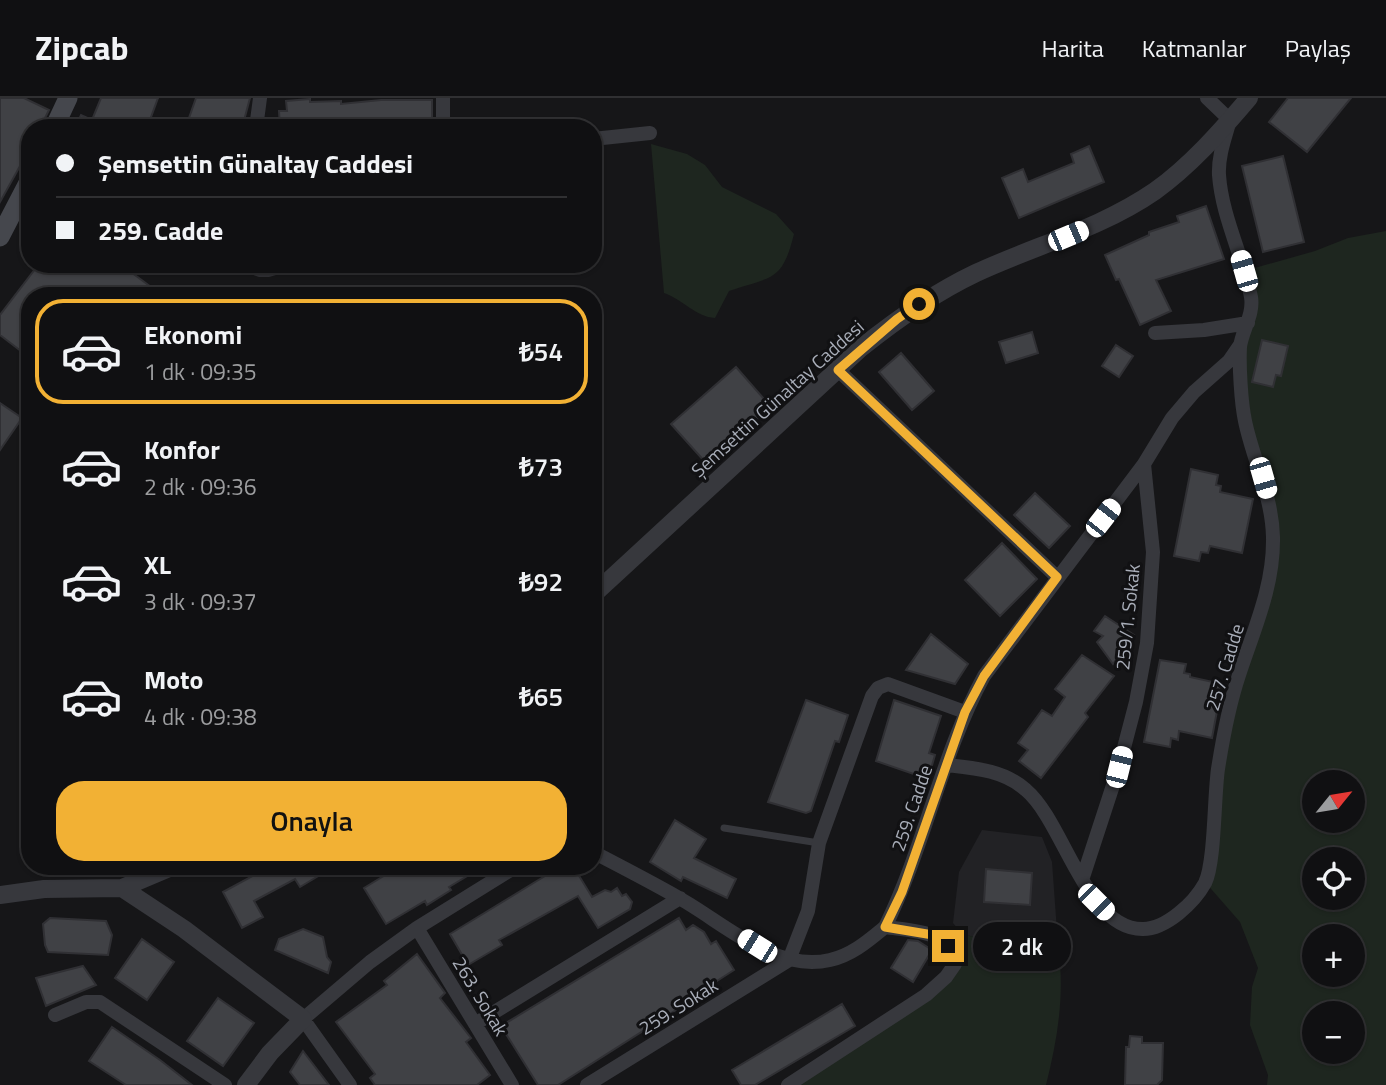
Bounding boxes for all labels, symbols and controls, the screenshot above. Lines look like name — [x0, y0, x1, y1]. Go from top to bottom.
text: Zipcab — [35, 23, 129, 73]
text: Harita — [1041, 30, 1104, 66]
text: Katmanlar — [1142, 30, 1247, 66]
text: Paylaş — [1285, 30, 1351, 66]
text: Şemsettin Günaltay Caddesi — [98, 144, 413, 183]
text: 259. Cadde — [98, 211, 223, 250]
car — [1045, 218, 1092, 254]
car — [1229, 248, 1260, 294]
route start — [903, 288, 935, 320]
street label: Şemsettin Günaltay Caddesi — [684, 312, 870, 484]
text: Ekonomi — [144, 315, 242, 354]
icon: car — [60, 320, 123, 383]
text: ₺54 — [519, 332, 563, 371]
text: 1 dk · 09:35 — [144, 354, 257, 389]
text: Konfor — [144, 430, 220, 469]
icon: car — [60, 435, 123, 498]
text: ₺73 — [519, 447, 563, 486]
car — [1248, 455, 1279, 501]
text: 2 dk · 09:36 — [144, 469, 257, 504]
car — [1082, 495, 1125, 541]
text: XL — [144, 545, 171, 584]
icon: car — [60, 550, 123, 613]
text: ₺92 — [519, 562, 563, 601]
street label: 259/1. Sokak — [1107, 562, 1147, 672]
text: 3 dk · 09:37 — [144, 584, 257, 619]
street label: 257. Cadde — [1197, 620, 1251, 714]
text: Moto — [144, 660, 203, 699]
icon: car — [60, 665, 123, 728]
text: ₺65 — [519, 677, 563, 716]
text: 4 dk · 09:38 — [144, 699, 257, 734]
car — [1104, 744, 1135, 790]
street label: 259. Cadde — [883, 761, 939, 855]
north arrow — [1302, 770, 1365, 833]
map controls — [1302, 770, 1365, 1064]
button: Onayla — [56, 781, 567, 861]
button: locate — [1302, 847, 1365, 910]
car — [1074, 880, 1119, 924]
callout: 2 dk — [972, 922, 1070, 970]
button: + — [1302, 924, 1365, 987]
car — [734, 926, 781, 966]
text: 2 dk — [1001, 929, 1043, 964]
route end — [932, 930, 964, 962]
street label: 263. Sokak — [446, 951, 516, 1041]
street label: 259. Sokak — [633, 970, 723, 1042]
button: − — [1302, 1001, 1365, 1064]

